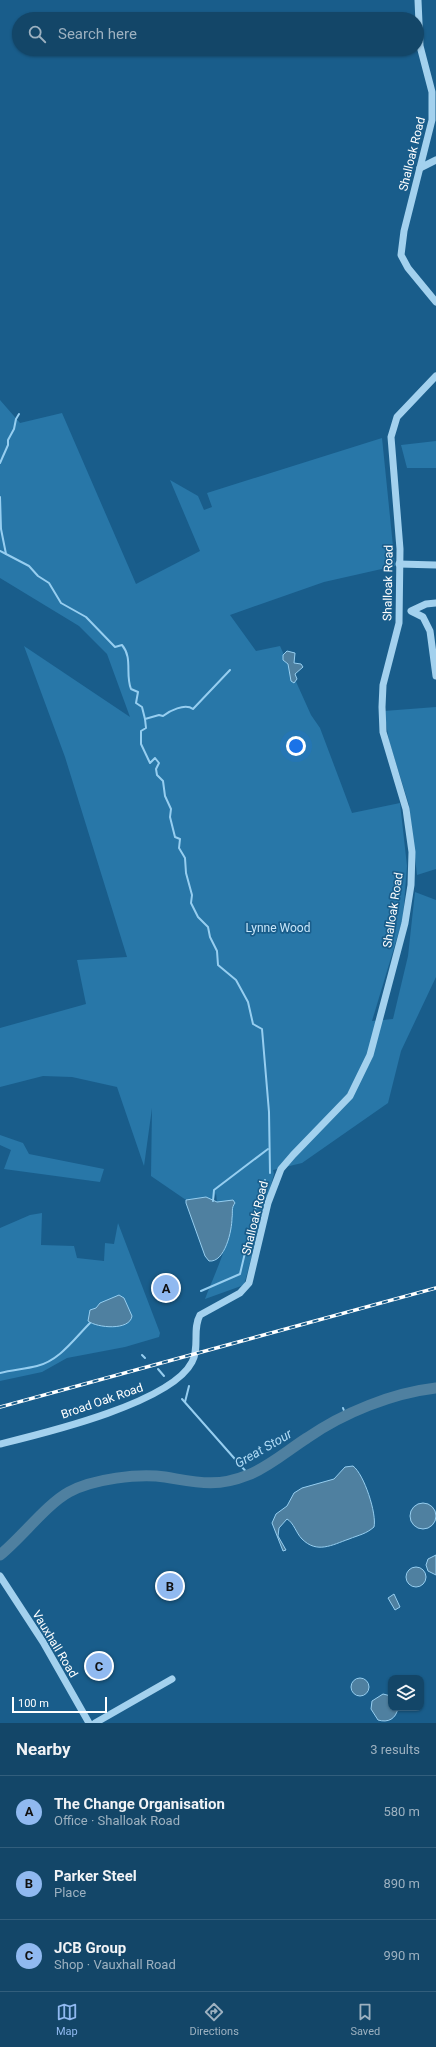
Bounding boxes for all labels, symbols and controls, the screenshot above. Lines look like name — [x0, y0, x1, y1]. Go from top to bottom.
search box — [12, 12, 424, 56]
icon: search — [26, 23, 48, 45]
text: Search here — [58, 25, 137, 43]
street label: Shalloak Road — [396, 115, 428, 193]
street label: Shalloak Road — [380, 545, 396, 621]
your location — [286, 736, 306, 756]
street label: Shalloak Road — [380, 871, 406, 949]
park label: Lynne Wood — [246, 921, 310, 935]
street label: Shalloak Road — [239, 1179, 271, 1257]
pin: A — [153, 1273, 179, 1303]
street label: Broad Oak Road — [59, 1380, 145, 1422]
water label: Great Stour — [232, 1426, 295, 1471]
pin: B — [157, 1571, 183, 1601]
street label: Vauxhall Road — [29, 1608, 81, 1680]
pin: C — [86, 1651, 112, 1681]
map controls — [388, 1675, 424, 1711]
button: layers — [388, 1675, 424, 1711]
scale bar — [12, 1695, 107, 1714]
text: 100 m — [18, 1697, 49, 1710]
text: Nearby — [16, 1739, 71, 1759]
text: 3 results — [370, 1742, 420, 1757]
text: The Change Organisation — [54, 1795, 225, 1813]
text: A — [25, 1804, 33, 1819]
text: 580 m — [383, 1804, 420, 1819]
text: Office · Shalloak Road — [54, 1813, 180, 1828]
text: Parker Steel — [54, 1867, 137, 1885]
text: B — [25, 1876, 33, 1891]
text: 890 m — [383, 1876, 420, 1891]
text: Place — [54, 1885, 86, 1900]
text: JCB Group — [54, 1939, 126, 1957]
text: C — [25, 1948, 33, 1963]
text: 990 m — [383, 1948, 420, 1963]
text: Shop · Vauxhall Road — [54, 1957, 176, 1972]
tab: Map — [56, 2001, 78, 2038]
tab: Directions — [189, 2001, 239, 2038]
tab: Saved — [350, 2001, 380, 2038]

